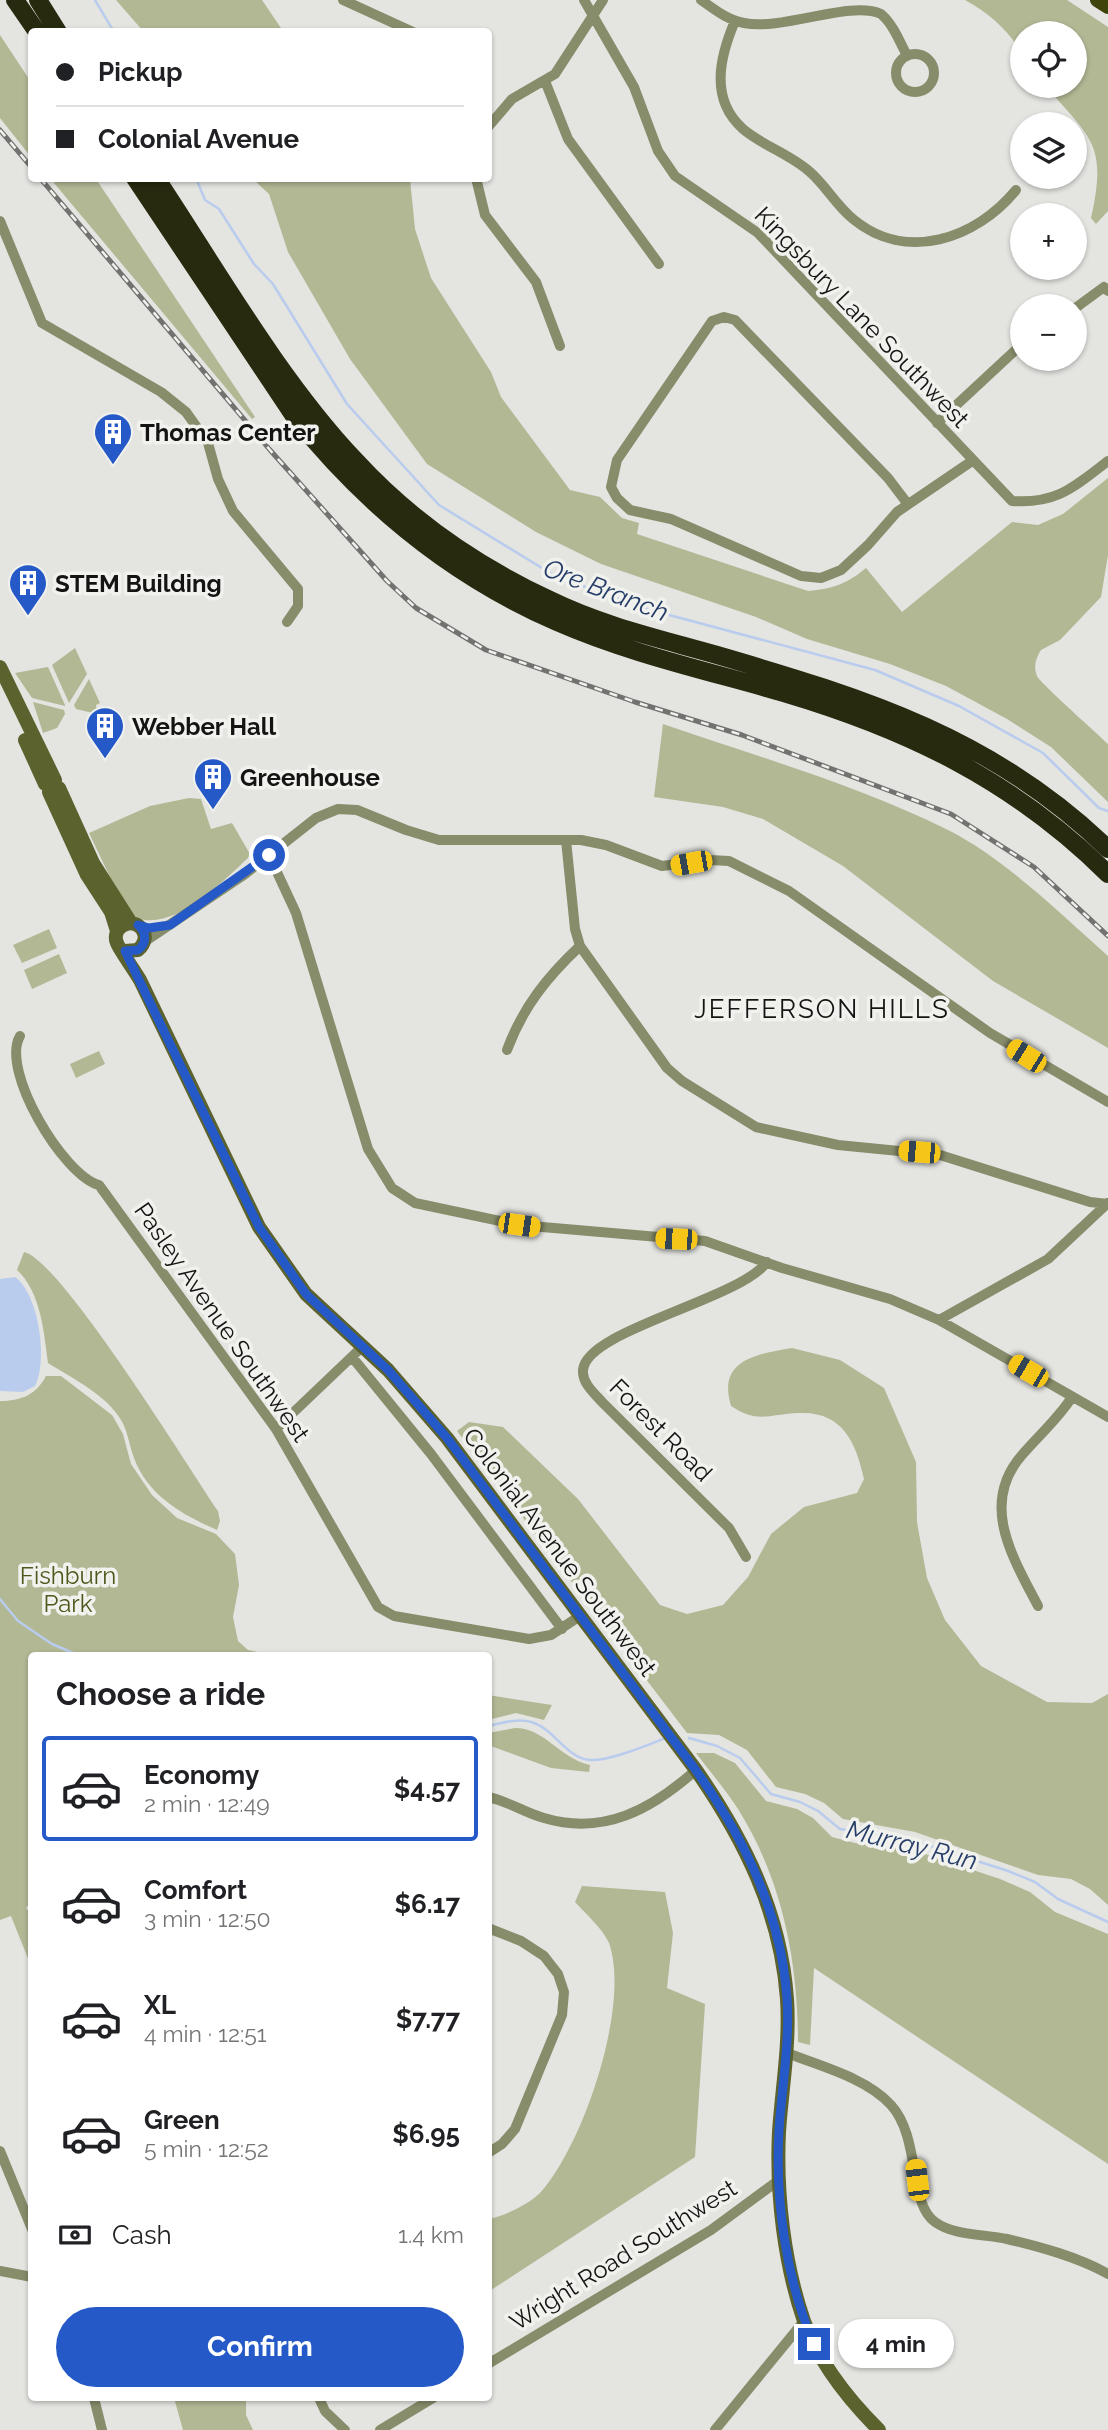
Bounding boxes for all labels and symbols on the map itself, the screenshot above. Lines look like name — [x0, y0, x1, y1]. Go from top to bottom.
street label: Kingsbury Lane Southwest — [749, 200, 975, 434]
building icon: Thomas Center — [92, 411, 134, 466]
place label: Thomas Center — [140, 418, 316, 447]
water label: Ore Branch — [539, 552, 673, 628]
building icon: STEM Building — [7, 562, 49, 617]
place label: STEM Building — [55, 569, 222, 598]
building icon: Webber Hall — [84, 705, 126, 760]
place label: Webber Hall — [132, 712, 276, 741]
building icon: Greenhouse — [192, 756, 234, 811]
place label: Greenhouse — [240, 763, 380, 792]
route start — [253, 839, 285, 871]
car — [669, 849, 714, 877]
district label: JEFFERSON HILLS — [694, 994, 950, 1024]
car — [1003, 1036, 1050, 1076]
car — [898, 1140, 941, 1164]
street label: Pasley Avenue Southwest — [128, 1197, 316, 1447]
car — [497, 1212, 542, 1238]
car — [655, 1228, 698, 1250]
car — [1005, 1351, 1052, 1391]
street label: Forest Road — [604, 1373, 718, 1487]
street label: Colonial Avenue Southwest — [457, 1422, 663, 1682]
park label: Fishburn Park — [20, 1561, 116, 1618]
water label: Murray Run — [843, 1814, 981, 1876]
car — [905, 2158, 930, 2202]
street label: Wright Road Southwest — [504, 2173, 742, 2337]
callout: 4 min — [838, 2320, 954, 2368]
route end — [798, 2328, 830, 2360]

